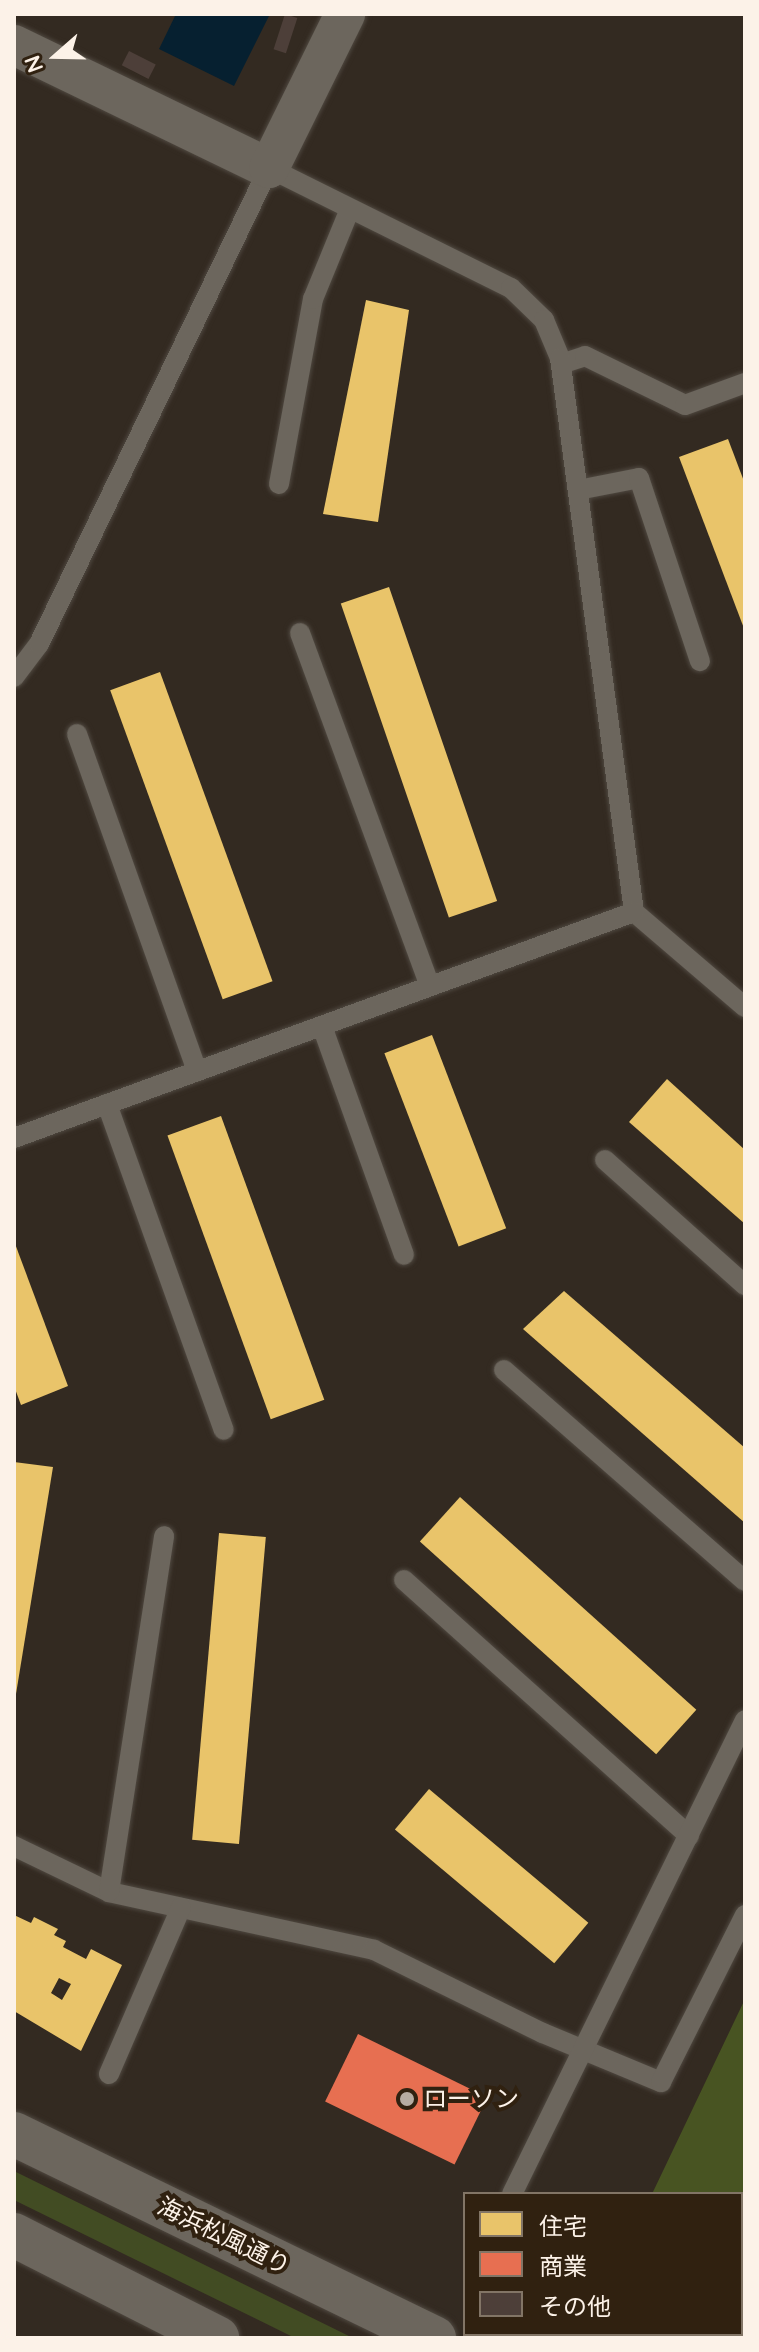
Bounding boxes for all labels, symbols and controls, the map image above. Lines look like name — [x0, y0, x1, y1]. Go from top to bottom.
north arrow — [16, 16, 96, 96]
text: N — [18, 52, 49, 77]
place label: ローソン — [423, 2085, 519, 2113]
marker: ローソン — [398, 2090, 416, 2108]
street label: 海浜松風通り — [153, 2191, 295, 2281]
legend — [463, 2192, 743, 2336]
text: 住宅 — [539, 2211, 587, 2241]
text: 商業 — [539, 2251, 587, 2281]
text: その他 — [539, 2291, 611, 2321]

